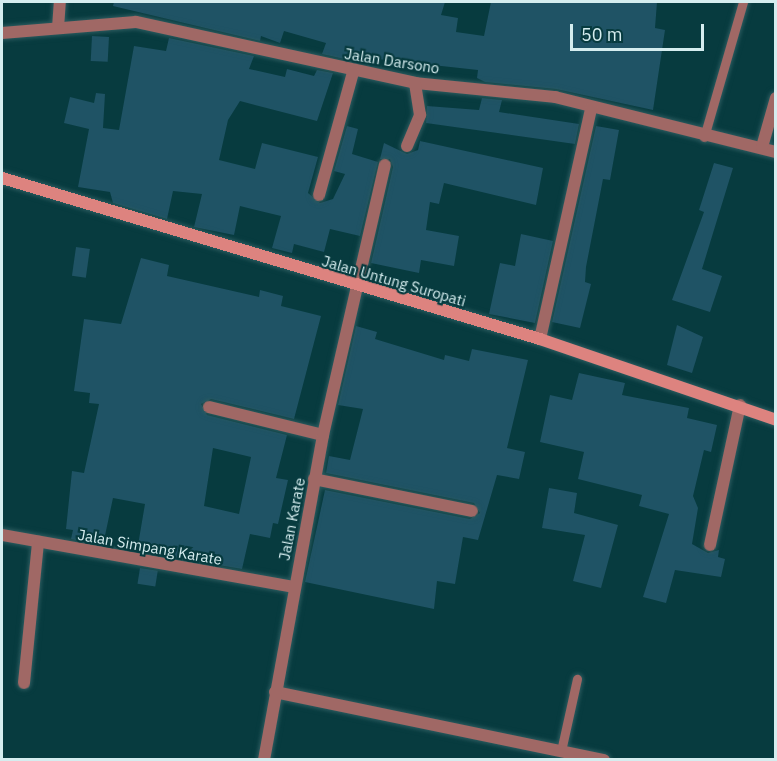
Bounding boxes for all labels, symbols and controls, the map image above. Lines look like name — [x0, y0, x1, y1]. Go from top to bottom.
scale bar — [573, 12, 706, 50]
text: 50 m — [581, 23, 623, 46]
street label: Jalan Darsono — [343, 45, 441, 77]
street label: Jalan Untung Suropati — [320, 252, 468, 310]
street label: Jalan Karate — [275, 476, 309, 562]
street label: Jalan Simpang Karate — [76, 525, 224, 569]

